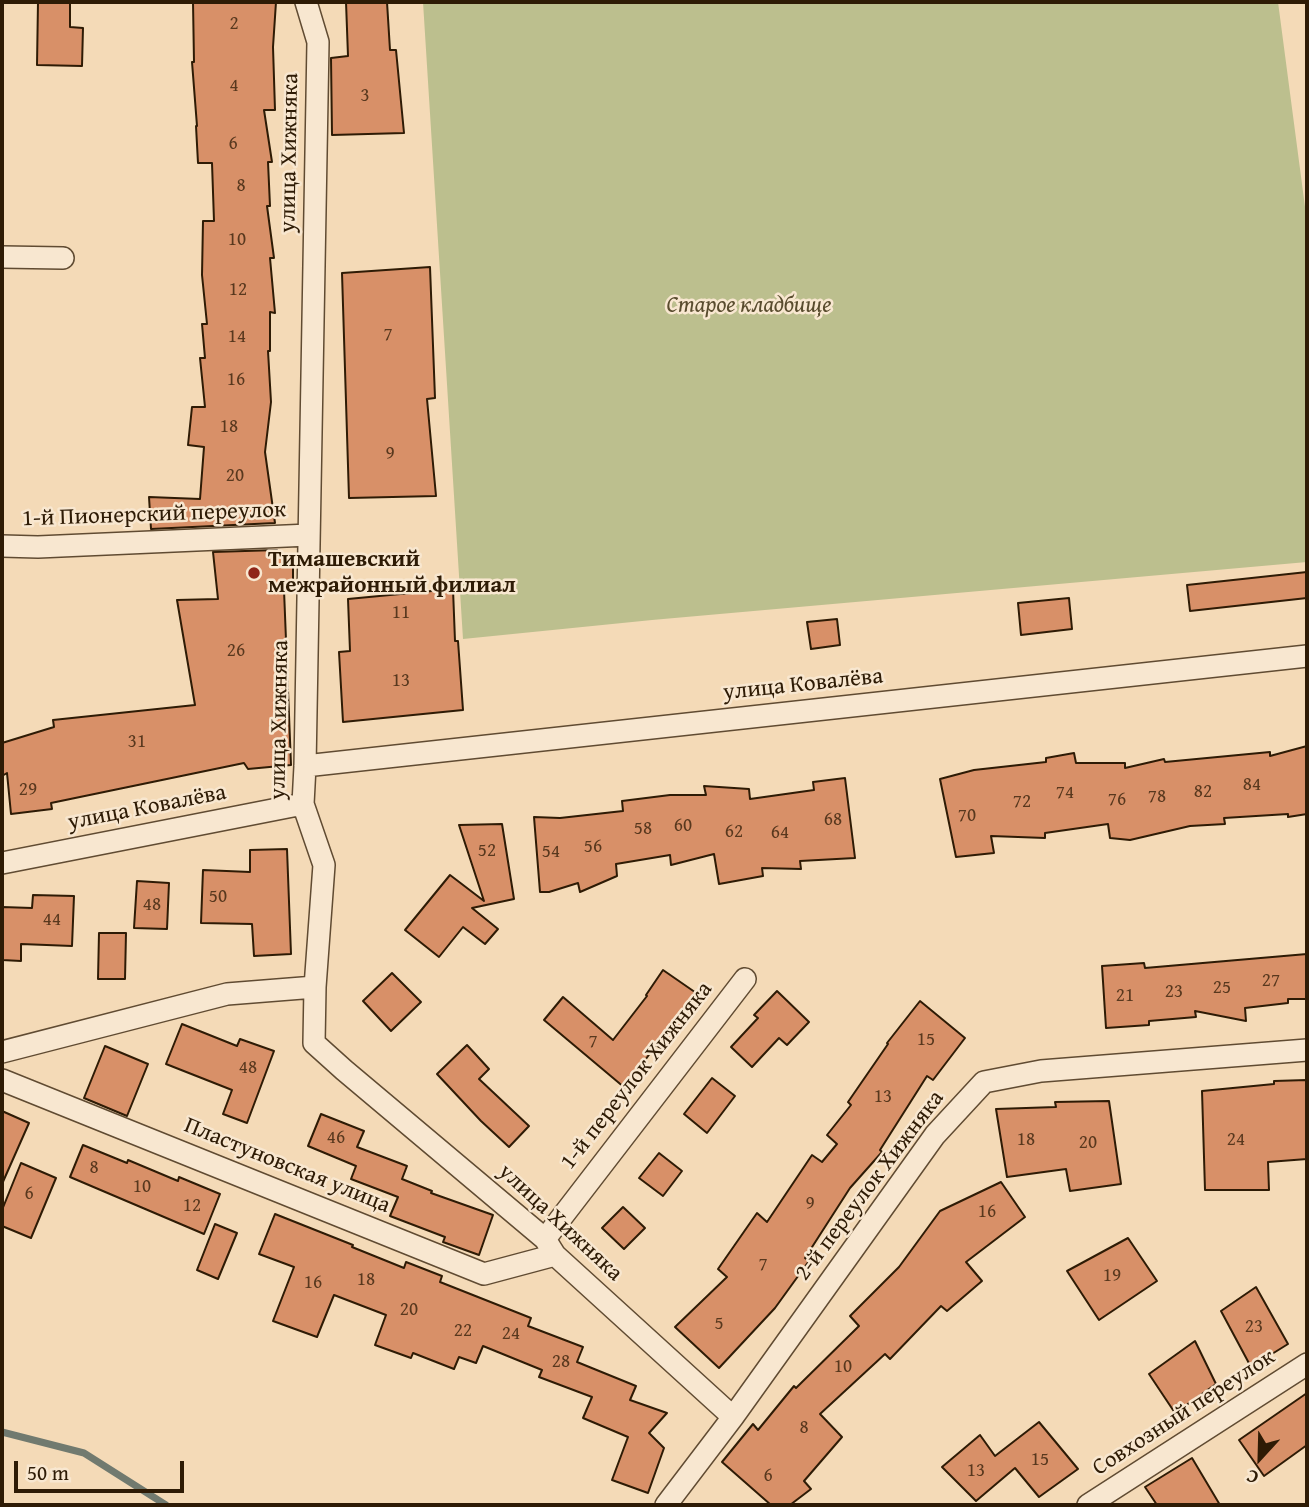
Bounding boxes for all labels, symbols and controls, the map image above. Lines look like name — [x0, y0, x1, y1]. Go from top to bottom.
house number: 2 — [229, 13, 239, 35]
street label: улица Хижняка — [275, 73, 305, 233]
house number: 4 — [229, 75, 239, 97]
house number: 3 — [360, 85, 370, 107]
house number: 6 — [228, 133, 238, 155]
house number: 8 — [236, 175, 246, 197]
house number: 10 — [228, 229, 246, 251]
house number: 12 — [229, 279, 247, 301]
park label: Старое кладбище — [667, 292, 831, 320]
house number: 7 — [383, 324, 393, 346]
house number: 14 — [228, 326, 246, 348]
house number: 16 — [227, 369, 245, 391]
house number: 18 — [220, 416, 238, 438]
house number: 9 — [385, 443, 395, 465]
house number: 20 — [226, 465, 244, 487]
street label: 1-й Пионерский переулок — [21, 497, 287, 533]
place label: Тимашевский межрайонный филиал — [268, 546, 516, 600]
marker: Тимашевский межрайонный филиал — [246, 565, 262, 581]
house number: 11 — [392, 602, 410, 624]
house number: 26 — [227, 640, 245, 662]
street label: улица Хижняка — [265, 640, 295, 800]
street label: улица Ковалёва — [722, 663, 884, 707]
house number: 13 — [392, 670, 410, 692]
house number: 31 — [128, 731, 146, 753]
house number: 84 — [1243, 774, 1261, 796]
house number: 29 — [19, 779, 37, 801]
street label: улица Ковалёва — [65, 779, 229, 837]
house number: 82 — [1194, 781, 1212, 803]
house number: 74 — [1056, 782, 1074, 804]
house number: 78 — [1148, 786, 1166, 808]
house number: 76 — [1108, 789, 1126, 811]
house number: 72 — [1013, 791, 1031, 813]
house number: 70 — [958, 805, 976, 827]
house number: 68 — [824, 809, 842, 831]
house number: 60 — [674, 815, 692, 837]
house number: 58 — [634, 818, 652, 840]
house number: 62 — [725, 821, 743, 843]
house number: 64 — [771, 822, 789, 844]
house number: 56 — [584, 836, 602, 858]
house number: 52 — [478, 840, 496, 862]
house number: 54 — [542, 841, 560, 863]
house number: 50 — [209, 886, 227, 908]
house number: 48 — [143, 894, 161, 916]
house number: 44 — [43, 909, 61, 931]
house number: 27 — [1262, 970, 1280, 992]
street label: 1-й переулок Хижняка — [555, 977, 719, 1175]
house number: 25 — [1213, 977, 1231, 999]
house number: 23 — [1165, 981, 1183, 1003]
house number: 21 — [1116, 985, 1134, 1007]
house number: 15 — [917, 1029, 935, 1051]
house number: 7 — [588, 1031, 598, 1053]
house number: 48 — [239, 1057, 257, 1079]
street label: 2-й переулок Хижняка — [790, 1086, 950, 1286]
house number: 13 — [874, 1086, 892, 1108]
street label: Пластуновская улица — [180, 1112, 394, 1220]
house number: 46 — [327, 1127, 345, 1149]
house number: 18 — [1017, 1129, 1035, 1151]
house number: 24 — [1227, 1129, 1245, 1151]
house number: 20 — [1079, 1132, 1097, 1154]
house number: 8 — [89, 1157, 99, 1179]
street label: улица Хижняка — [492, 1158, 628, 1288]
house number: 10 — [133, 1176, 151, 1198]
house number: 6 — [24, 1183, 34, 1205]
house number: 9 — [805, 1193, 815, 1215]
house number: 12 — [183, 1195, 201, 1217]
house number: 16 — [978, 1201, 996, 1223]
house number: 7 — [758, 1254, 768, 1276]
house number: 19 — [1103, 1265, 1121, 1287]
house number: 18 — [357, 1269, 375, 1291]
house number: 16 — [304, 1272, 322, 1294]
house number: 20 — [400, 1299, 418, 1321]
house number: 5 — [714, 1313, 724, 1335]
house number: 23 — [1245, 1316, 1263, 1338]
house number: 22 — [454, 1320, 472, 1342]
house number: 24 — [502, 1323, 520, 1345]
street label: Совхозный переулок — [1088, 1344, 1280, 1482]
house number: 28 — [552, 1351, 570, 1373]
house number: 10 — [834, 1356, 852, 1378]
house number: 8 — [799, 1417, 809, 1439]
north arrow — [1225, 1423, 1295, 1493]
scale bar — [18, 1448, 187, 1492]
house number: 15 — [1031, 1449, 1049, 1471]
text: 50 m — [27, 1457, 69, 1488]
house number: 13 — [967, 1460, 985, 1482]
house number: 6 — [763, 1465, 773, 1487]

